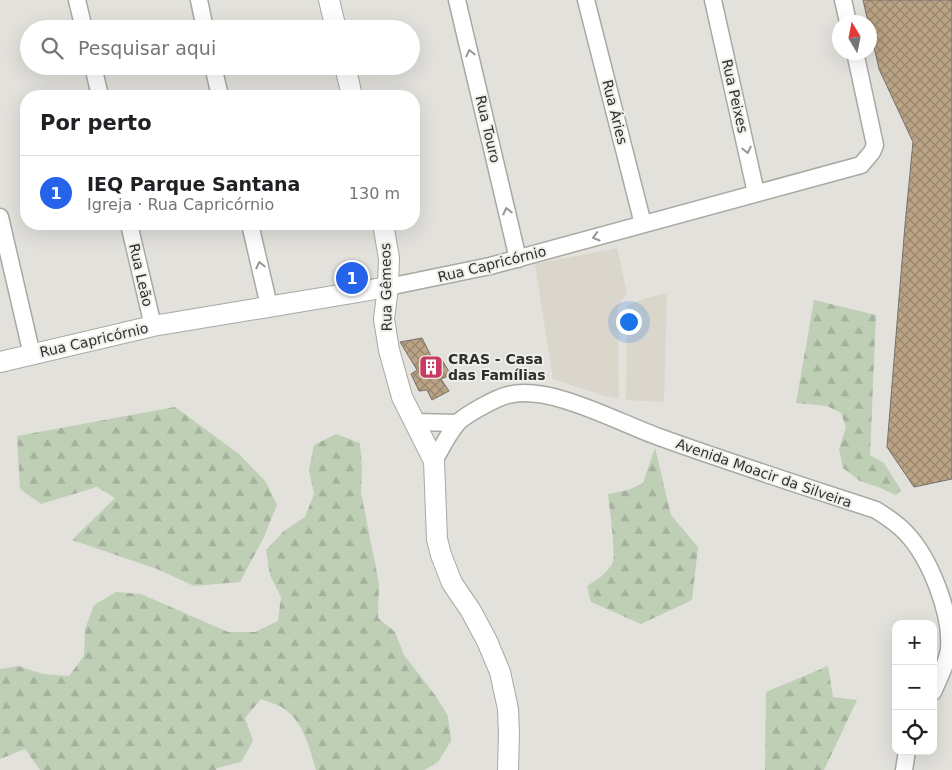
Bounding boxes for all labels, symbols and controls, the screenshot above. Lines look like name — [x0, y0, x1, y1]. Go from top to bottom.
north arrow — [832, 15, 877, 60]
search box — [20, 20, 420, 75]
icon: search — [38, 34, 66, 62]
text: Pesquisar aqui — [78, 37, 216, 59]
one-way arrow — [465, 49, 476, 57]
street label: Rua Peixes — [719, 58, 751, 134]
street label: Rua Áries — [599, 78, 631, 146]
street label: Rua Touro — [472, 94, 504, 164]
text: Por perto — [40, 111, 152, 135]
one-way arrow — [741, 146, 752, 155]
text: IEQ Parque Santana — [87, 173, 300, 195]
text: 1 — [50, 184, 62, 203]
text: 130 m — [349, 184, 400, 203]
text: Igreja · Rua Capricórnio — [87, 195, 274, 214]
one-way arrow — [502, 207, 513, 216]
one-way arrow — [592, 231, 601, 242]
street label: Rua Leão — [126, 242, 156, 308]
street label: Rua Gêmeos — [377, 243, 395, 331]
street label: Rua Capricórnio — [436, 243, 548, 285]
pin: 1 — [336, 259, 368, 297]
one-way arrow — [255, 260, 266, 269]
your location — [616, 309, 642, 335]
street label: Rua Capricórnio — [38, 320, 150, 360]
place label: CRAS - Casa das Famílias — [448, 351, 546, 383]
building icon: CRAS - Casa das Famílias — [418, 354, 444, 380]
street label: Avenida Moacir da Silveira — [674, 435, 854, 511]
map controls — [892, 620, 937, 755]
button: + — [892, 620, 937, 665]
button: − — [892, 665, 937, 710]
button: locate — [892, 710, 937, 755]

